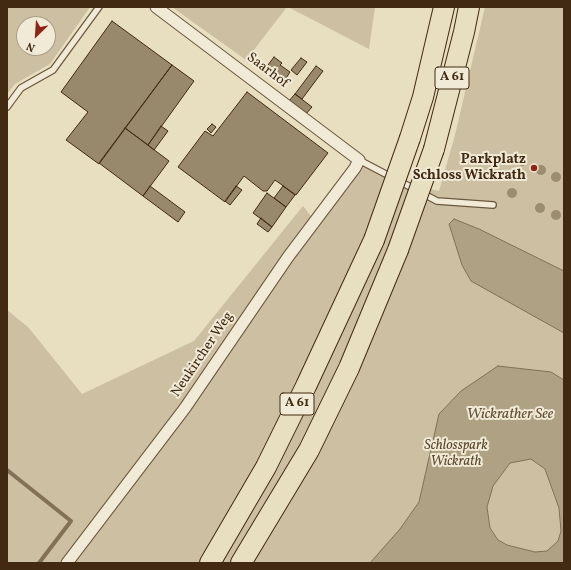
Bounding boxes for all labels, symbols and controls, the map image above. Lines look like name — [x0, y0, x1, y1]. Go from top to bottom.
north arrow — [16, 16, 56, 56]
text: N — [24, 38, 38, 55]
street label: Saarhof — [243, 50, 291, 92]
road number: A 61 — [435, 67, 469, 89]
place label: Parkplatz Schloss Wickrath — [413, 152, 526, 184]
marker: Parkplatz Schloss Wickrath — [529, 163, 539, 173]
street label: Neukircher Weg — [168, 309, 238, 401]
road number: A 61 — [280, 393, 314, 415]
water label: Wickrather See — [467, 406, 553, 424]
park label: Schlosspark Wickrath — [424, 438, 488, 470]

